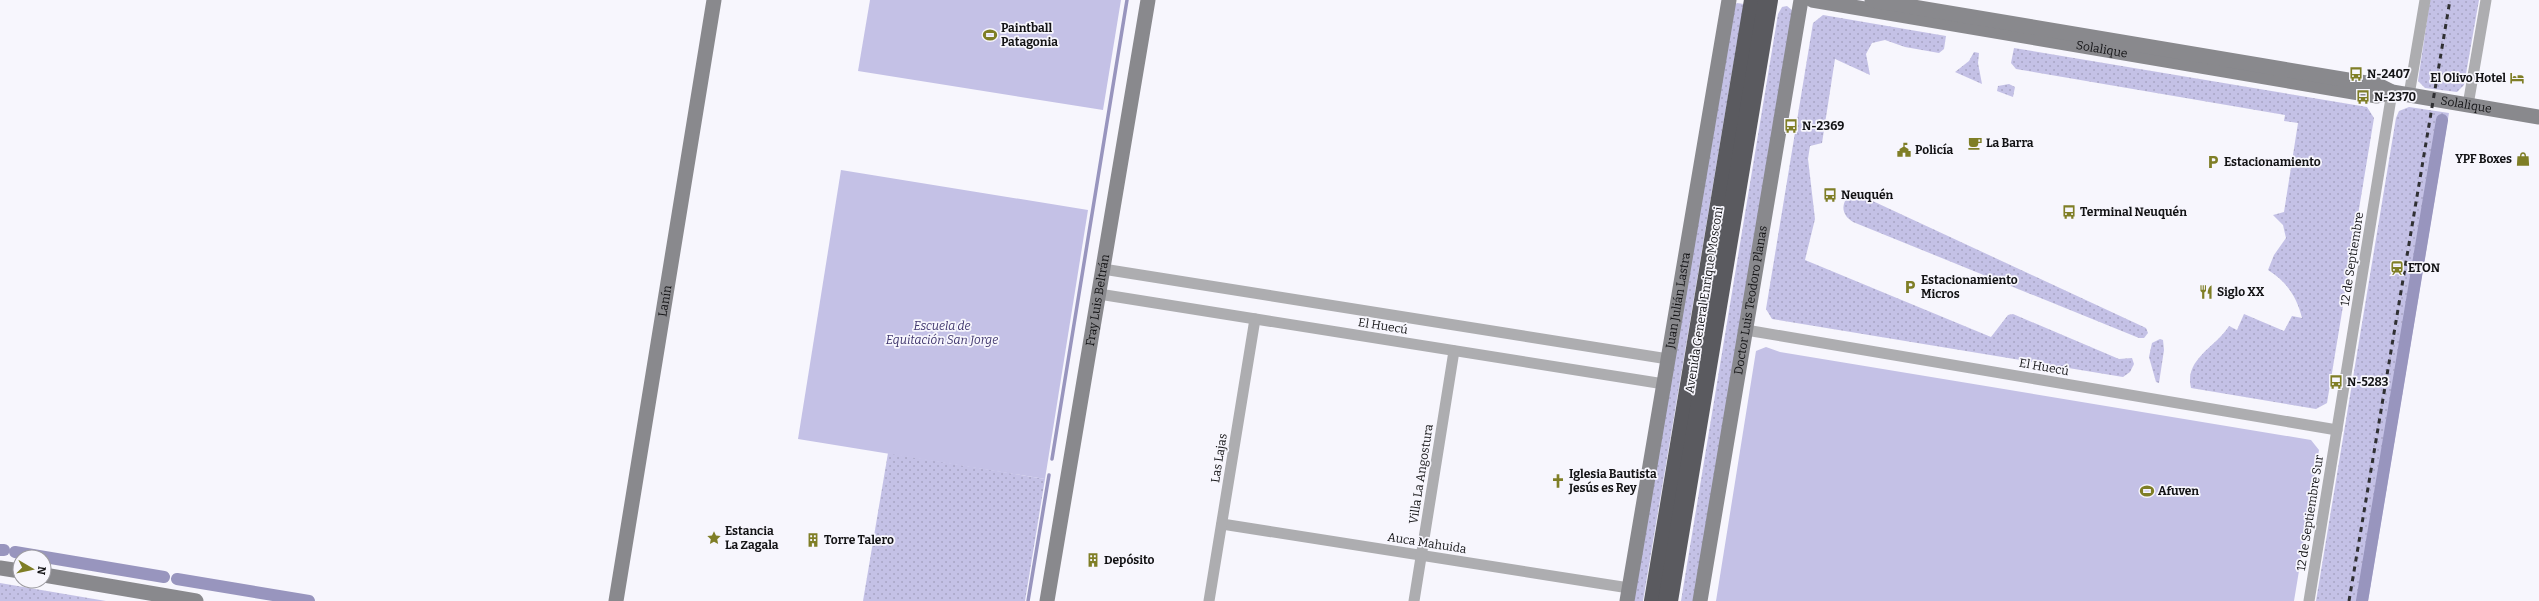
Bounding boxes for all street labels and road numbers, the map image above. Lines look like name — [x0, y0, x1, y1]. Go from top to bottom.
street label: Solalique — [2075, 38, 2129, 60]
street label: Solalique — [2439, 93, 2493, 116]
street label: Avenida General Enrique Mosconi — [1682, 205, 1726, 394]
street label: 12 de Septiembre — [2338, 211, 2366, 307]
street label: Doctor Luis Teodoro Planas — [1731, 224, 1770, 376]
street label: Juan Julián Lastra — [1663, 251, 1693, 350]
street label: Fray Luis Beltrán — [1083, 253, 1112, 347]
street label: Lanín — [655, 284, 674, 318]
street label: El Huecú — [1357, 315, 1409, 337]
street label: El Huecú — [2018, 356, 2071, 378]
street label: Villa La Angostura — [1406, 423, 1436, 525]
street label: Las Lajas — [1208, 432, 1230, 484]
street label: 12 de Septiembre Sur — [2294, 453, 2326, 572]
street label: Auca Mahuida — [1387, 530, 1468, 556]

